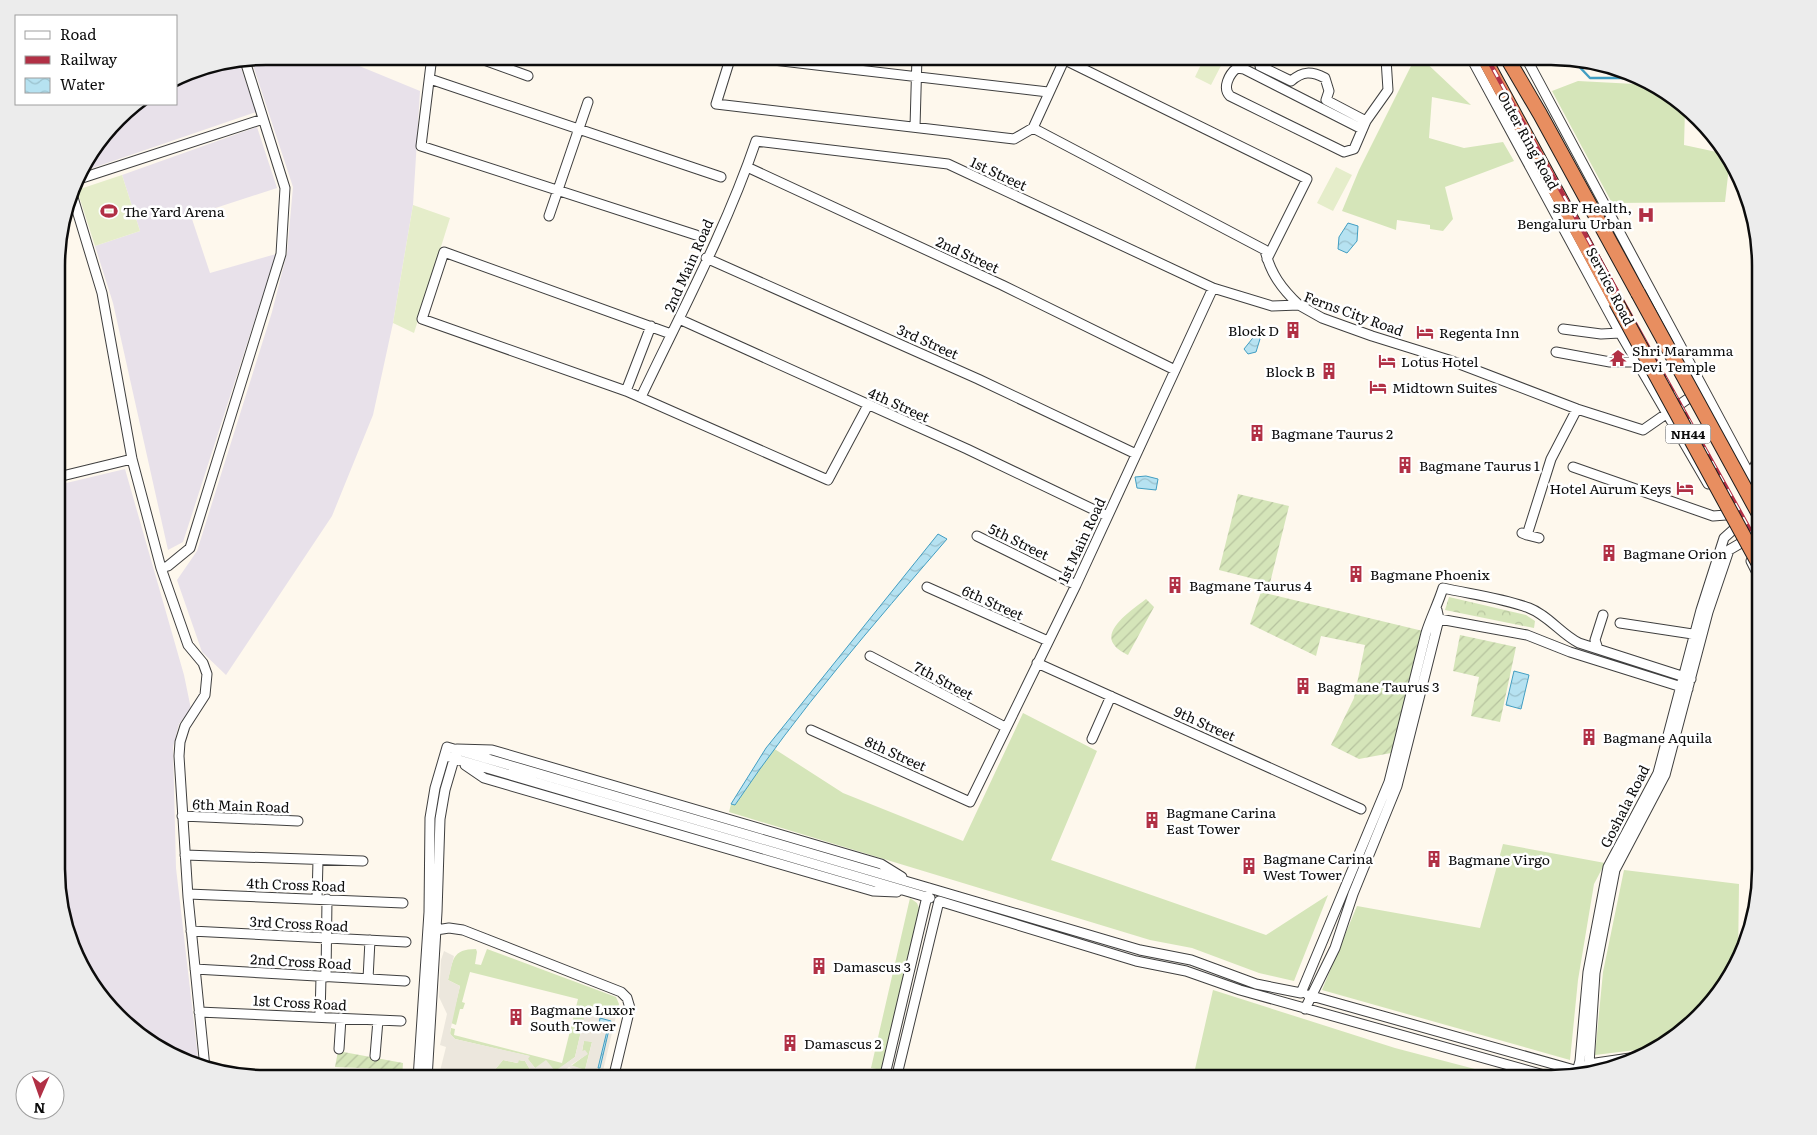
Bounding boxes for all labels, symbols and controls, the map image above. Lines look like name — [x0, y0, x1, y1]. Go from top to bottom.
legend — [15, 15, 178, 105]
text: Road — [60, 22, 96, 45]
text: Railway — [60, 47, 118, 70]
text: Water — [60, 72, 105, 95]
street label: Outer Ring Road — [1494, 87, 1565, 193]
street label: 1st Street — [967, 151, 1031, 195]
place label: SBF Health, Bengaluru Urban — [1517, 197, 1632, 233]
sports icon: The Yard Arena — [99, 201, 119, 221]
place label: The Yard Arena — [123, 201, 225, 221]
hospital icon: SBF Health, Bengaluru Urban — [1636, 205, 1656, 225]
street label: 2nd Main Road — [659, 215, 718, 315]
street label: 2nd Street — [933, 231, 1003, 278]
street label: Service Road — [1582, 243, 1640, 329]
street label: Ferns City Road — [1301, 286, 1407, 340]
street label: 3rd Street — [894, 319, 962, 364]
place label: Block D — [1228, 320, 1279, 340]
building icon: Block D — [1283, 320, 1303, 340]
hotel icon: Regenta Inn — [1415, 322, 1435, 342]
place label: Regenta Inn — [1439, 322, 1520, 342]
place label: Shri Maramma Devi Temple — [1632, 340, 1734, 376]
temple icon: Shri Maramma Devi Temple — [1608, 348, 1628, 368]
hotel icon: Lotus Hotel — [1377, 351, 1397, 371]
place label: Lotus Hotel — [1401, 351, 1479, 371]
place label: Block B — [1266, 361, 1315, 381]
building icon: Block B — [1319, 361, 1339, 381]
hotel icon: Midtown Suites — [1368, 377, 1388, 397]
place label: Midtown Suites — [1392, 377, 1497, 397]
street label: 4th Street — [865, 382, 933, 427]
building icon: Bagmane Taurus 2 — [1247, 423, 1267, 443]
place label: Bagmane Taurus 2 — [1271, 423, 1393, 443]
road number: NH44 — [1666, 424, 1710, 444]
building icon: Bagmane Taurus 1 — [1395, 455, 1415, 475]
place label: Bagmane Taurus 1 — [1419, 455, 1540, 475]
place label: Hotel Aurum Keys — [1549, 478, 1671, 498]
hotel icon: Hotel Aurum Keys — [1675, 478, 1695, 498]
street label: 1st Main Road — [1052, 494, 1110, 586]
street label: 5th Street — [985, 518, 1053, 564]
building icon: Bagmane Orion — [1599, 543, 1619, 563]
place label: Bagmane Orion — [1623, 543, 1727, 563]
building icon: Bagmane Phoenix — [1346, 564, 1366, 584]
place label: Bagmane Phoenix — [1370, 564, 1490, 584]
building icon: Bagmane Taurus 4 — [1165, 575, 1185, 595]
place label: Bagmane Taurus 4 — [1189, 575, 1312, 595]
street label: 6th Street — [959, 580, 1027, 625]
street label: 7th Street — [911, 656, 978, 704]
building icon: Bagmane Taurus 3 — [1293, 676, 1313, 696]
place label: Bagmane Taurus 3 — [1317, 676, 1439, 696]
street label: 9th Street — [1171, 701, 1239, 746]
building icon: Bagmane Aquila — [1579, 727, 1599, 747]
place label: Bagmane Aquila — [1603, 727, 1713, 747]
street label: 8th Street — [862, 731, 930, 776]
street label: Goshala Road — [1595, 761, 1654, 851]
street label: 6th Main Road — [192, 793, 290, 817]
place label: Bagmane Carina East Tower — [1166, 802, 1276, 838]
building icon: Bagmane Carina East Tower — [1142, 810, 1162, 830]
place label: Bagmane Carina West Tower — [1263, 848, 1373, 884]
building icon: Bagmane Virgo — [1424, 849, 1444, 869]
place label: Bagmane Virgo — [1448, 849, 1550, 869]
building icon: Bagmane Carina West Tower — [1239, 856, 1259, 876]
street label: 4th Cross Road — [246, 872, 346, 896]
street label: 3rd Cross Road — [249, 910, 349, 936]
street label: 2nd Cross Road — [250, 948, 353, 974]
building icon: Damascus 3 — [809, 956, 829, 976]
place label: Damascus 3 — [833, 956, 911, 976]
street label: 1st Cross Road — [253, 990, 348, 1014]
place label: Bagmane Luxor South Tower — [530, 999, 635, 1035]
building icon: Bagmane Luxor South Tower — [506, 1007, 526, 1027]
building icon: Damascus 2 — [780, 1033, 800, 1053]
place label: Damascus 2 — [804, 1033, 882, 1053]
north arrow — [15, 1070, 65, 1120]
text: N — [33, 1099, 46, 1119]

